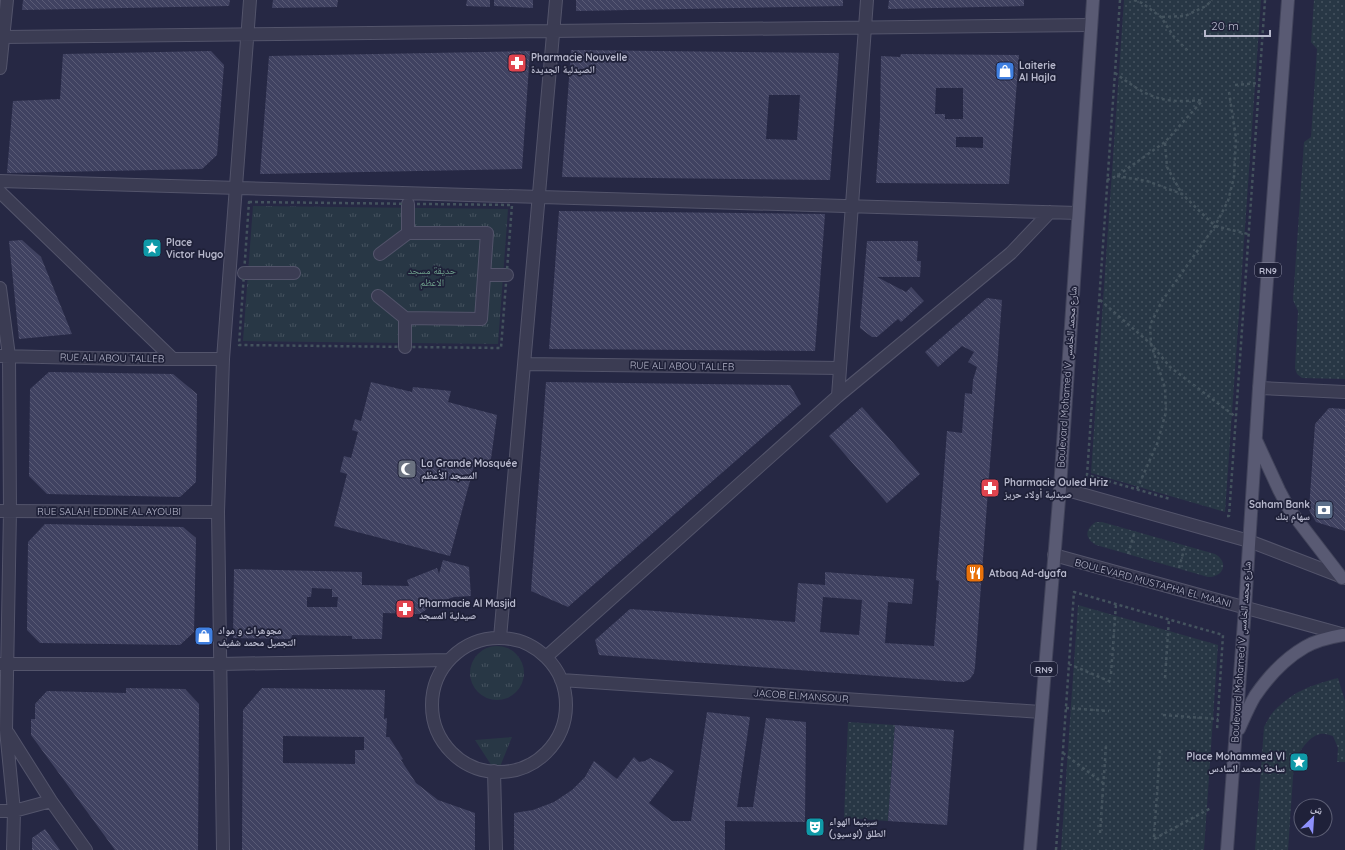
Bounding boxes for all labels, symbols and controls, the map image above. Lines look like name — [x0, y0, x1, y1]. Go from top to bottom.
scale bar — [1205, 12, 1270, 38]
text: 20 m — [1211, 18, 1239, 33]
place label: Pharmacie Nouvelle الصيدلية الجديدة — [531, 51, 627, 76]
pharmacy icon: Pharmacie Nouvelle الصيدلية الجديدة — [506, 52, 528, 74]
place label: Laiterie Al Hajla — [1019, 59, 1056, 84]
shop icon: Laiterie Al Hajla — [994, 60, 1016, 82]
place label: Place Victor Hugo — [166, 236, 223, 261]
place icon: Place Victor Hugo — [141, 237, 163, 259]
road number: RN9 — [1255, 263, 1281, 277]
park label: حديقة مسجد الاعظم — [408, 264, 457, 290]
street label: Boulevard Mohamed V شارع محمد الخامس — [1054, 285, 1080, 468]
street label: RUE ALI ABOU TALLEB — [60, 351, 165, 365]
street label: RUE ALI ABOU TALLEB — [630, 359, 735, 373]
place label: La Grande Mosquée المسجد الأعظم — [421, 457, 517, 483]
mosque icon: La Grande Mosquée المسجد الأعظم — [396, 458, 418, 480]
place label: Pharmacie Ouled Hriz صيدلية أولاد حريز — [1003, 476, 1108, 501]
pharmacy icon: Pharmacie Ouled Hriz صيدلية أولاد حريز — [979, 477, 1001, 499]
place label: Saham Bank سهام بنك — [1249, 498, 1310, 523]
bank icon: Saham Bank سهام بنك — [1313, 499, 1335, 521]
street label: RUE SALAH EDDINE AL AYOUBI — [37, 505, 181, 518]
street label: BOULEVARD MUSTAPHA EL MAANI — [1073, 556, 1233, 610]
street label: Boulevard Mohamed V شارع محمد الخامس — [1228, 560, 1254, 743]
restaurant icon: Atbaq Ad-dyafa — [964, 562, 986, 584]
place label: Atbaq Ad-dyafa — [989, 567, 1067, 580]
place label: Pharmacie Al Masjid صيدلية المسجد — [419, 597, 516, 622]
pharmacy icon: Pharmacie Al Masjid صيدلية المسجد — [394, 598, 416, 620]
place label: مجوهرات و مواد التجميل محمد شفيف — [218, 624, 296, 649]
shop icon: مجوهرات و مواد التجميل محمد شفيف — [193, 625, 215, 647]
road number: RN9 — [1031, 662, 1057, 676]
street label: JACOB ELMANSOUR — [753, 686, 849, 706]
place label: Place Mohammed VI ساحة محمد السادس — [1187, 750, 1285, 775]
place icon: Place Mohammed VI ساحة محمد السادس — [1288, 751, 1310, 773]
north arrow — [1293, 798, 1333, 838]
text: ش — [1309, 800, 1326, 819]
place label: سينيما الهواء الطلق (لوسيور) — [829, 815, 886, 840]
theatre icon: سينيما الهواء الطلق (لوسيور) — [804, 816, 826, 838]

